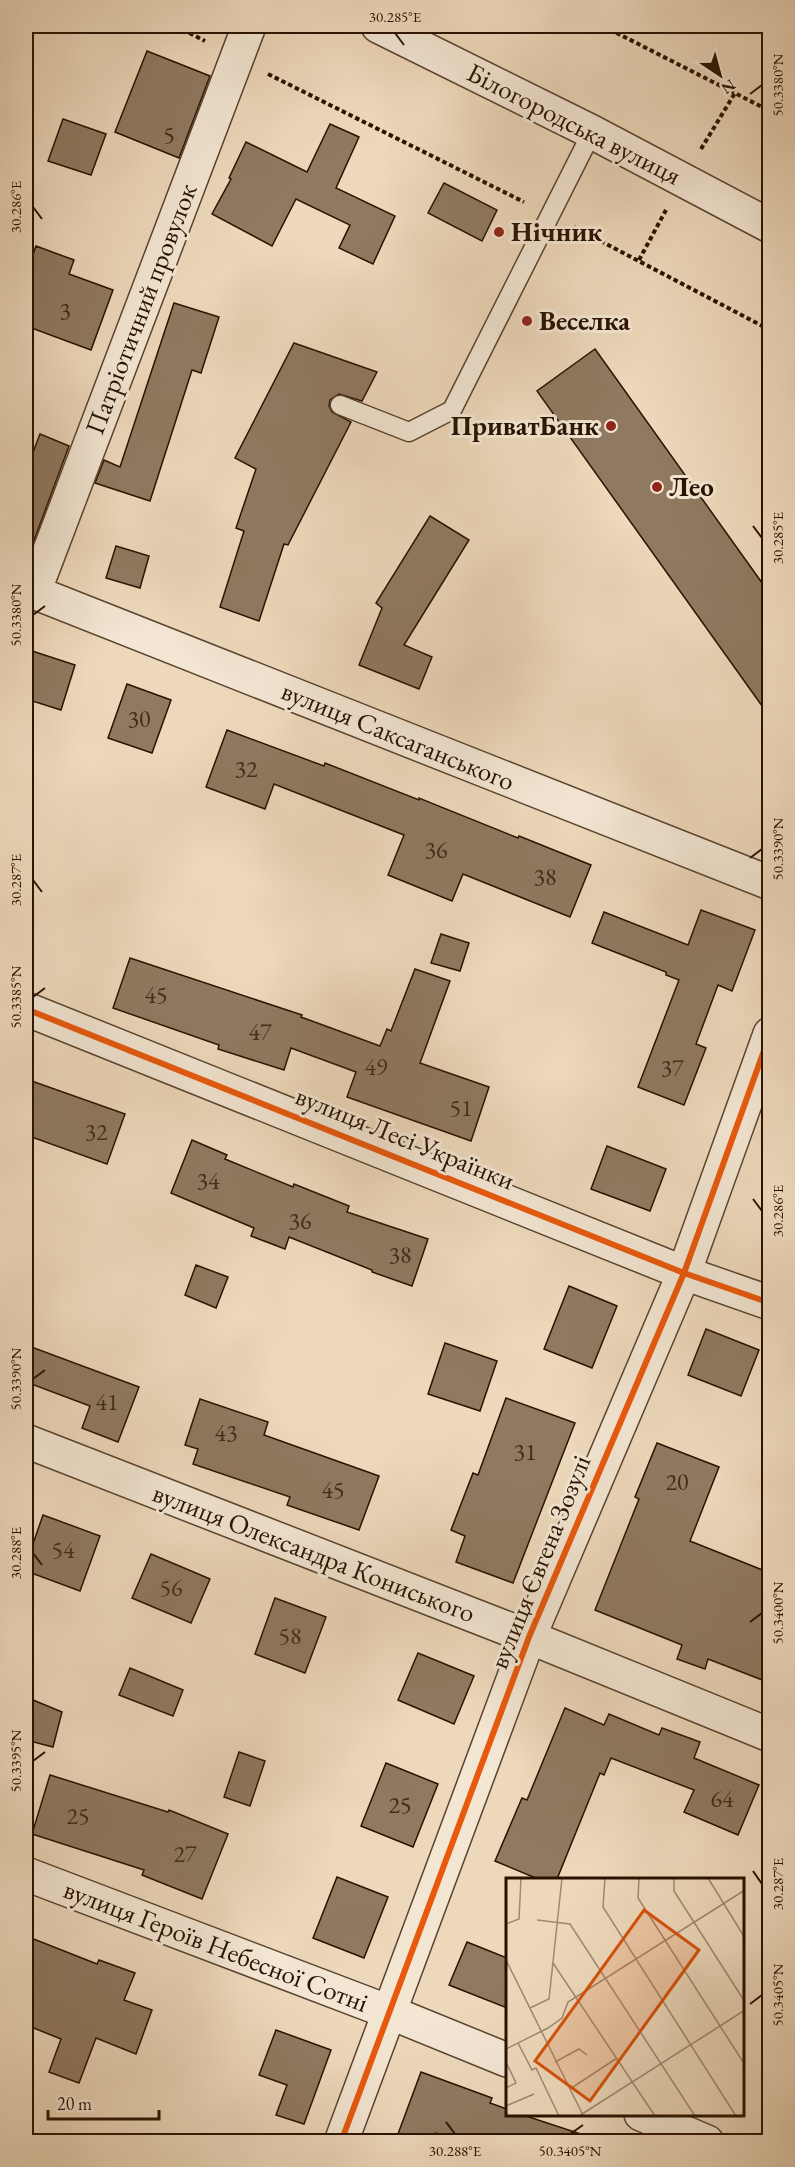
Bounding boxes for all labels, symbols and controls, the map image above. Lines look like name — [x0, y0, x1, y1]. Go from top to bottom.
text: 30.285°E — [369, 7, 422, 26]
north arrow — [690, 45, 750, 105]
text: 50.3380°N — [768, 53, 787, 116]
street label: Білогородська вулиця — [461, 54, 687, 193]
text: N — [717, 74, 740, 99]
house number: 5 — [163, 119, 175, 150]
street label: Патріотичний провулок — [77, 178, 205, 439]
text: 30.286°E — [6, 180, 25, 233]
place label: Нічник — [511, 214, 602, 249]
marker: Нічник — [492, 225, 506, 239]
house number: 3 — [59, 295, 71, 326]
place label: Веселка — [539, 303, 630, 338]
marker: Веселка — [520, 314, 534, 328]
place label: ПриватБанк — [451, 408, 599, 443]
marker: ПриватБанк — [604, 419, 618, 433]
place label: Лео — [669, 469, 714, 504]
marker: Лео — [650, 480, 664, 494]
text: 30.285°E — [768, 511, 787, 564]
text: 50.3380°N — [6, 583, 25, 646]
street label: вулиця Саксаганського — [276, 673, 520, 798]
house number: 30 — [127, 703, 151, 734]
house number: 32 — [234, 753, 258, 784]
text: 50.3390°N — [768, 817, 787, 880]
house number: 36 — [424, 834, 448, 865]
text: 30.287°E — [6, 853, 25, 906]
house number: 38 — [533, 861, 557, 892]
text: 50.3385°N — [6, 965, 25, 1028]
house number: 45 — [144, 979, 168, 1010]
house number: 47 — [248, 1016, 272, 1047]
house number: 49 — [364, 1051, 388, 1082]
house number: 37 — [660, 1052, 684, 1083]
street label: вулиця Лесі Українки — [291, 1078, 520, 1197]
house number: 51 — [449, 1092, 473, 1123]
house number: 32 — [84, 1116, 108, 1147]
house number: 34 — [196, 1165, 220, 1196]
text: 30.286°E — [768, 1184, 787, 1237]
house number: 36 — [288, 1205, 312, 1236]
house number: 38 — [388, 1239, 412, 1270]
text: 50.3390°N — [6, 1347, 25, 1410]
house number: 41 — [95, 1386, 119, 1417]
house number: 43 — [214, 1417, 238, 1448]
house number: 31 — [513, 1436, 537, 1467]
street label: вулиця Євгена Зозулі — [481, 1449, 599, 1674]
house number: 20 — [665, 1466, 689, 1497]
house number: 45 — [321, 1474, 345, 1505]
street label: вулиця Олександра Кониського — [148, 1475, 480, 1630]
text: 30.288°E — [6, 1526, 25, 1579]
house number: 54 — [51, 1534, 75, 1565]
house number: 56 — [159, 1572, 183, 1603]
text: 50.3400°N — [768, 1581, 787, 1644]
house number: 58 — [278, 1620, 302, 1651]
text: 50.3395°N — [6, 1729, 25, 1792]
house number: 64 — [710, 1783, 734, 1814]
house number: 25 — [388, 1789, 412, 1820]
house number: 25 — [66, 1800, 90, 1831]
house number: 27 — [173, 1838, 197, 1869]
text: 30.287°E — [768, 1857, 787, 1910]
street label: вулиця Героїв Небесної Сотні — [59, 1871, 374, 2020]
inset map — [506, 1878, 744, 2116]
text: 50.3405°N — [768, 1963, 787, 2026]
scale bar — [48, 2083, 159, 2121]
text: 20 m — [57, 2092, 92, 2115]
text: 30.288°E — [429, 2141, 482, 2160]
text: 50.3405°N — [539, 2141, 602, 2160]

